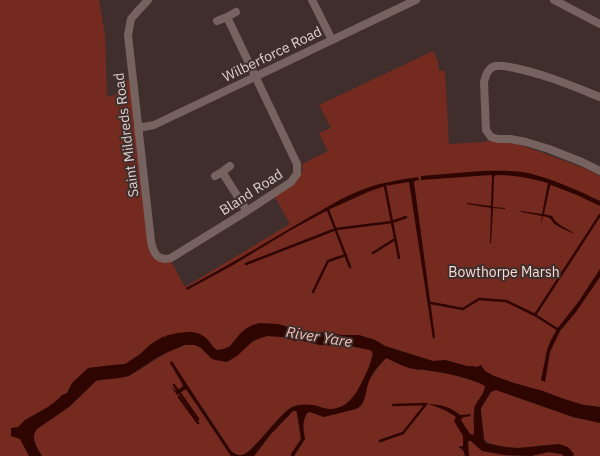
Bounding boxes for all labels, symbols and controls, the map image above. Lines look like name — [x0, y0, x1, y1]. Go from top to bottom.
street label: Wilberforce Road — [219, 22, 325, 86]
street label: Saint Mildreds Road — [109, 72, 143, 198]
street label: Bland Road — [216, 165, 286, 219]
park label: Bowthorpe Marsh — [448, 263, 560, 281]
water label: River Yare — [285, 322, 354, 351]

